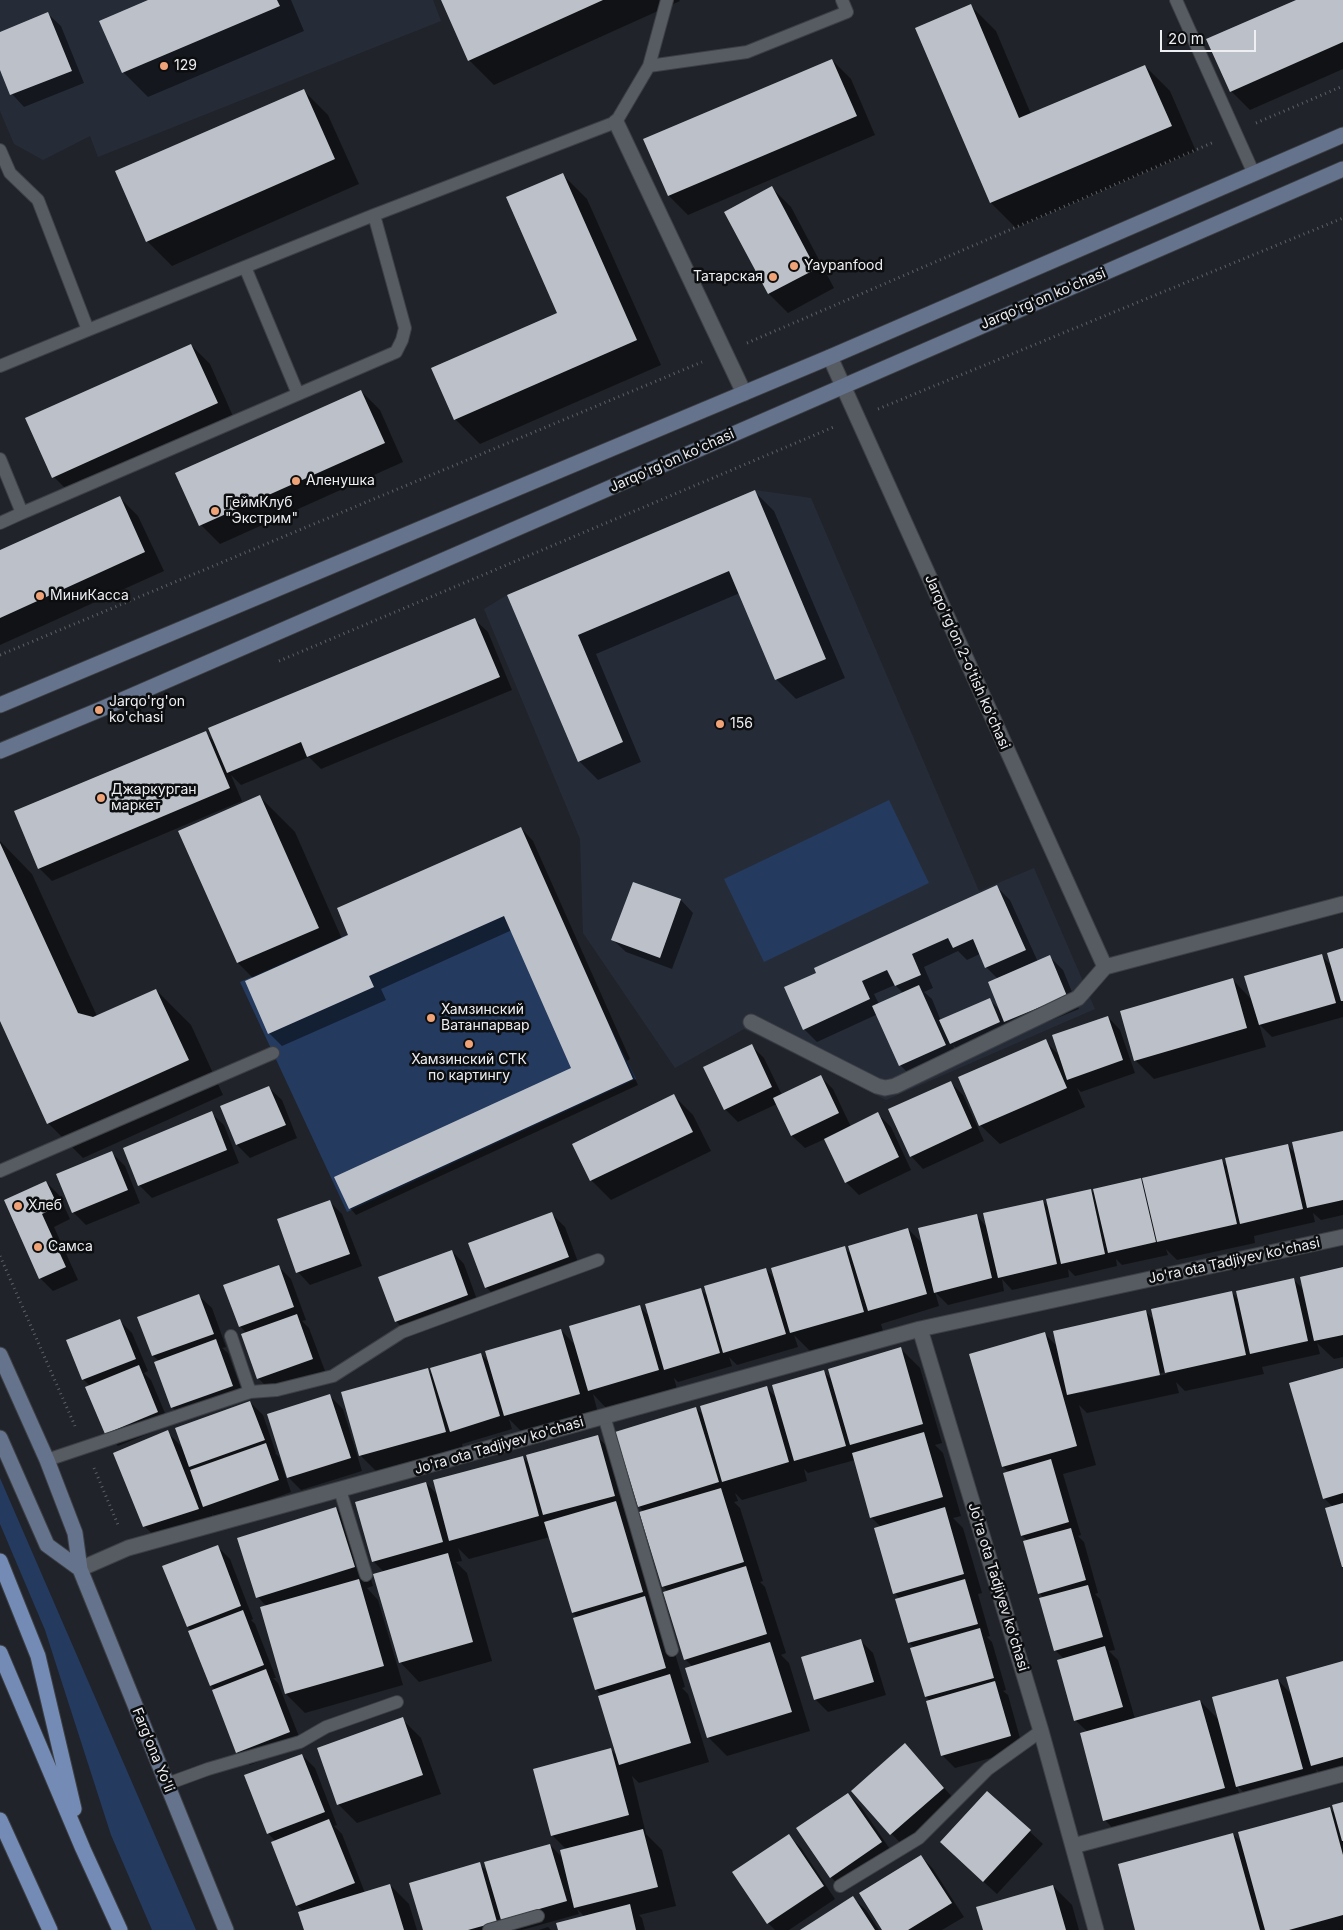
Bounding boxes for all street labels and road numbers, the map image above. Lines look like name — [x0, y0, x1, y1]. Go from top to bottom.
street label: Jarqo'rg'on ko'chasi — [978, 265, 1108, 333]
street label: Jarqo'rg'on ko'chasi — [607, 426, 737, 496]
street label: Jarqo'rg'on 2-o'tish ko'chasi — [921, 572, 1013, 752]
street label: Jo'ra ota Tadjiyev ko'chasi — [1147, 1235, 1321, 1287]
street label: Jo'ra ota Tadjiyev ko'chasi — [412, 1414, 586, 1478]
street label: Jo'ra ota Tadjiyev ko'chasi — [964, 1501, 1032, 1673]
street label: Farg'ona Yo'li — [128, 1705, 178, 1795]

